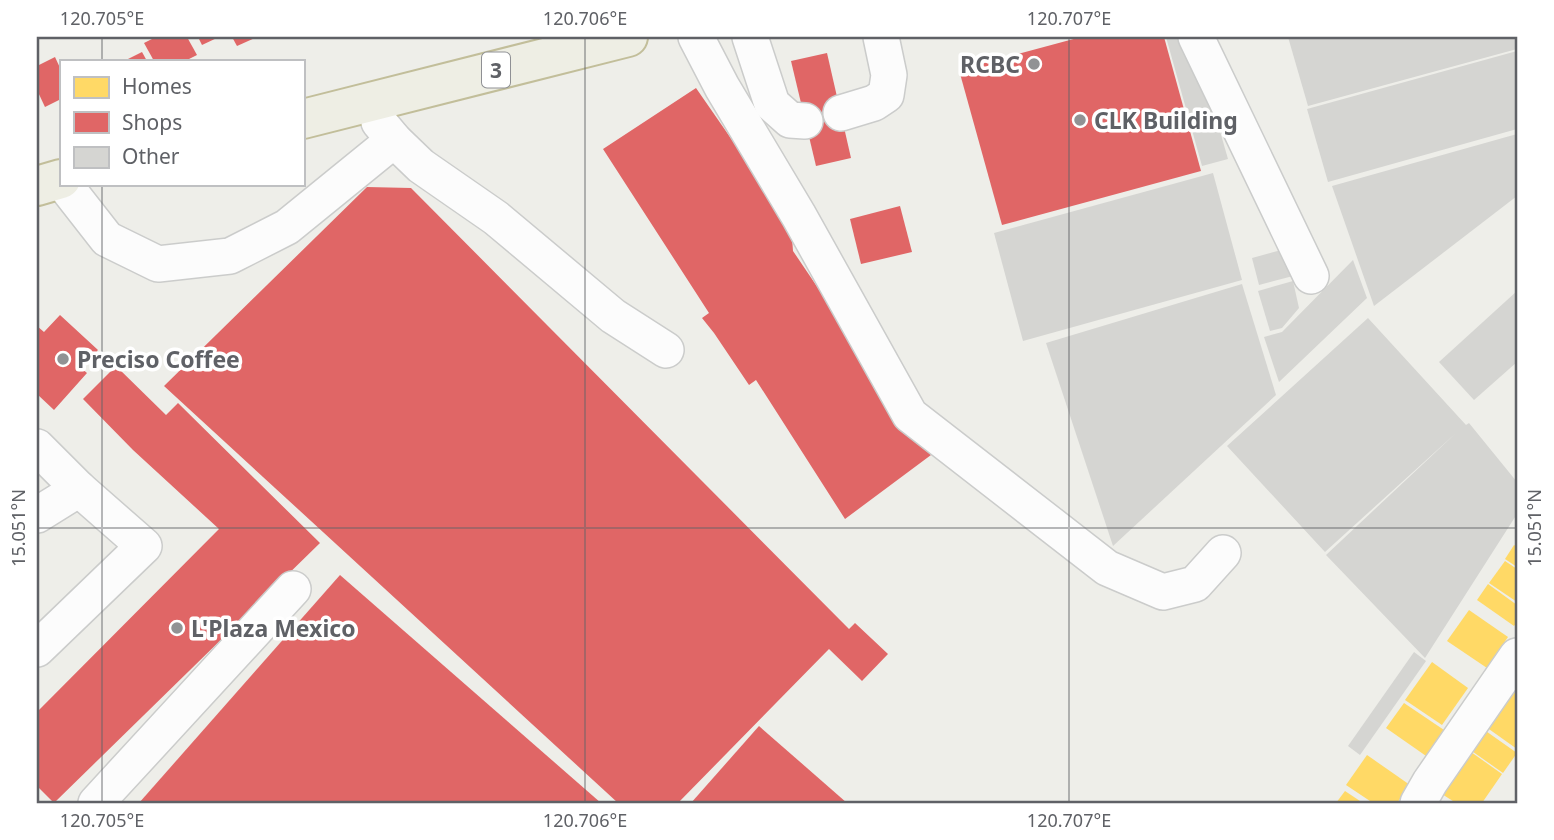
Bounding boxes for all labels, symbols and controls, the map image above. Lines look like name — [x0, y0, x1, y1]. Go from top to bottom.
text: 120.705°E — [60, 6, 144, 30]
text: 120.706°E — [543, 6, 627, 30]
text: 120.707°E — [1027, 6, 1111, 30]
place label: RCBC — [960, 48, 1020, 80]
road number: 3 — [482, 52, 510, 88]
marker: RCBC — [1026, 56, 1042, 72]
legend — [60, 60, 304, 186]
text: Homes — [122, 72, 192, 100]
place label: CLK Building — [1094, 104, 1238, 136]
text: Shops — [122, 108, 182, 136]
marker: CLK Building — [1072, 112, 1088, 128]
text: Other — [122, 142, 180, 170]
place label: Preciso Coffee — [77, 343, 240, 375]
marker: Preciso Coffee — [55, 351, 71, 367]
text: 15.051°N — [6, 489, 30, 567]
text: 15.051°N — [1522, 489, 1546, 567]
place label: L'Plaza Mexico — [191, 612, 356, 644]
marker: L'Plaza Mexico — [169, 620, 185, 636]
text: 120.705°E — [60, 808, 144, 832]
text: 120.706°E — [543, 808, 627, 832]
text: 120.707°E — [1027, 808, 1111, 832]

